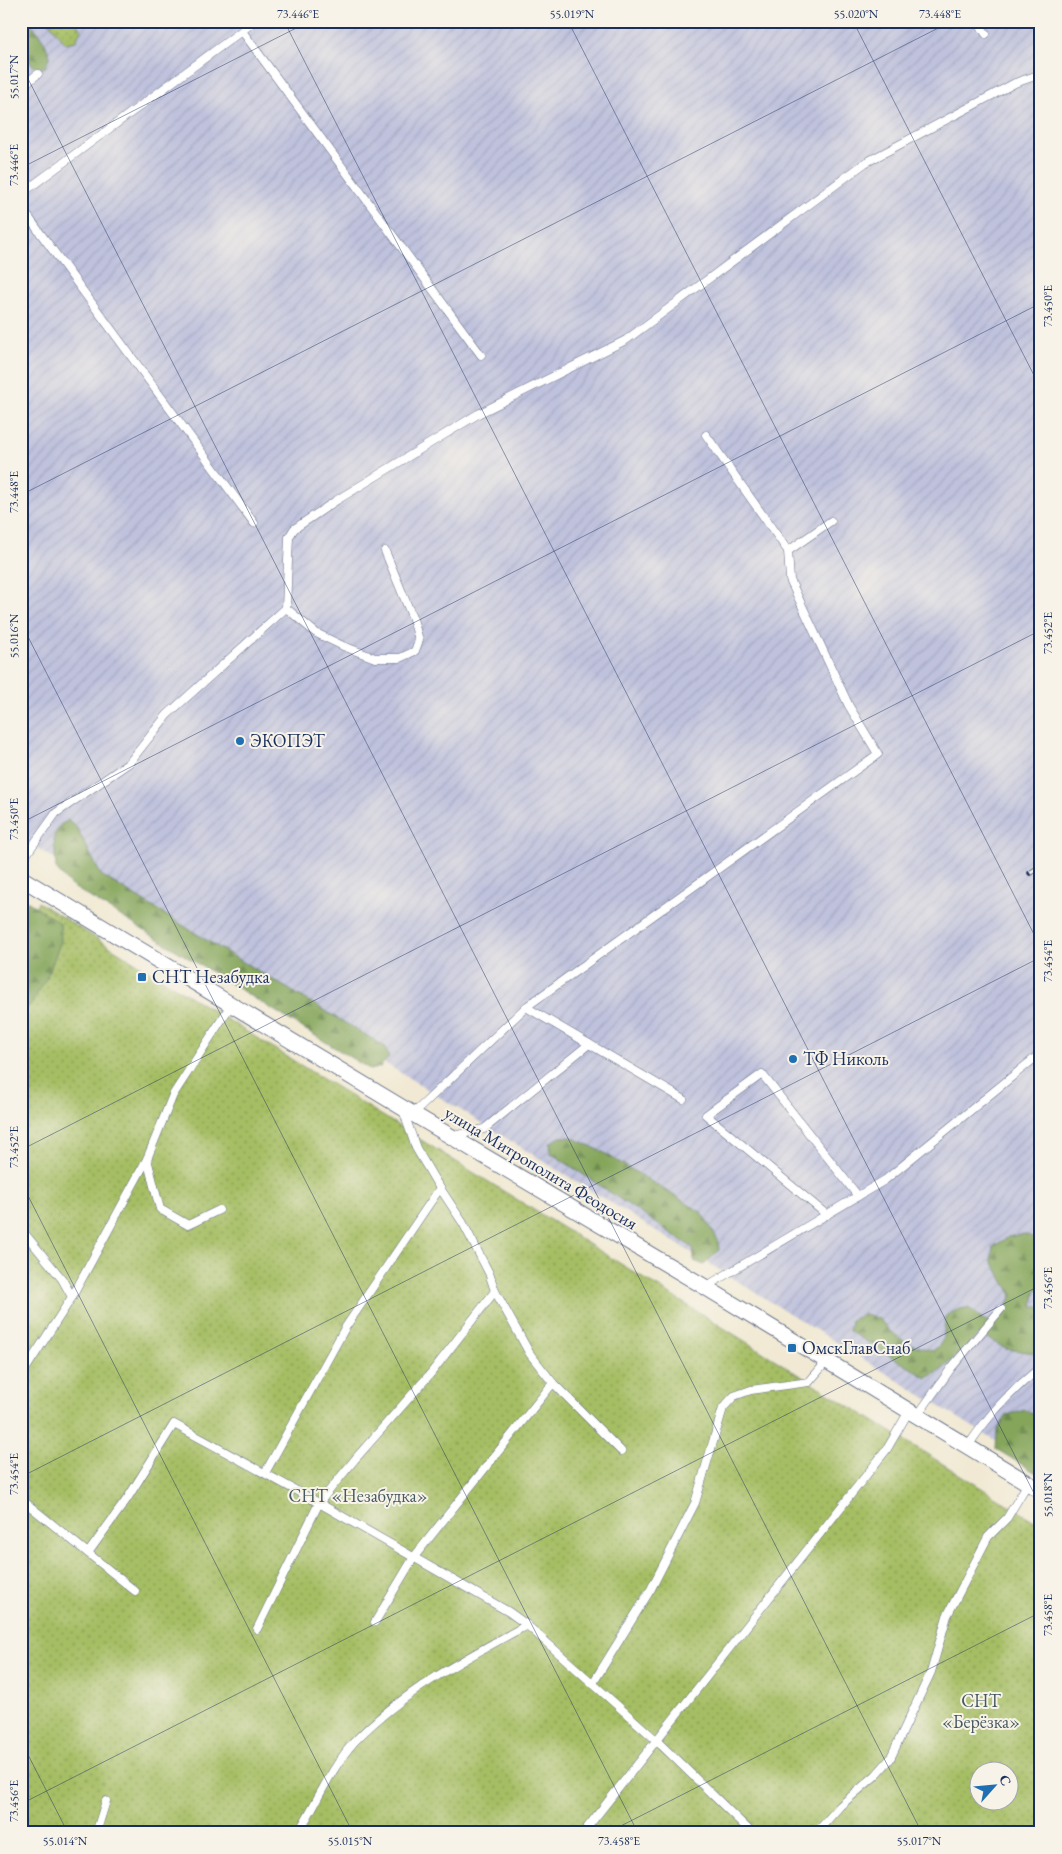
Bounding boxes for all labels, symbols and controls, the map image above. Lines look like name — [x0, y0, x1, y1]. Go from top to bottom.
text: 73.446°E — [277, 6, 319, 22]
text: 55.019°N — [550, 6, 595, 22]
text: 55.020°N — [834, 6, 879, 22]
text: 73.448°E — [919, 6, 961, 22]
text: 55.017°N — [6, 54, 22, 99]
text: 73.446°E — [6, 144, 22, 186]
text: 73.450°E — [1040, 285, 1056, 327]
text: 73.448°E — [6, 471, 22, 513]
text: 73.452°E — [1040, 612, 1056, 654]
text: 55.016°N — [6, 613, 22, 658]
place label: ЭКОПЭТ — [250, 729, 326, 752]
marker: ЭКОПЭТ — [234, 735, 246, 747]
text: 73.450°E — [6, 798, 22, 840]
text: 73.454°E — [1040, 940, 1056, 982]
place label: СНТ Незабудка — [152, 965, 270, 988]
marker: СНТ Незабудка — [136, 971, 148, 983]
place label: ТФ Николь — [803, 1047, 889, 1070]
marker: ТФ Николь — [787, 1053, 799, 1065]
street label: улица Митрополита Феодосия — [440, 1101, 642, 1234]
text: 73.452°E — [6, 1126, 22, 1168]
text: 73.456°E — [1040, 1267, 1056, 1309]
place label: ОмскГлавСнаб — [802, 1336, 911, 1359]
marker: ОмскГлавСнаб — [786, 1342, 798, 1354]
text: 73.454°E — [6, 1453, 22, 1495]
text: 55.018°N — [1040, 1472, 1056, 1517]
park label: СНТ «Незабудка» — [288, 1484, 428, 1507]
text: 73.458°E — [1040, 1594, 1056, 1636]
park label: СНТ «Берёзка» — [942, 1689, 1020, 1733]
north arrow — [970, 1762, 1020, 1812]
text: С — [995, 1772, 1016, 1789]
text: 73.456°E — [6, 1780, 22, 1822]
text: 55.014°N — [43, 1833, 88, 1849]
text: 55.015°N — [328, 1833, 373, 1849]
text: 73.458°E — [598, 1833, 640, 1849]
text: 55.017°N — [897, 1833, 942, 1849]

